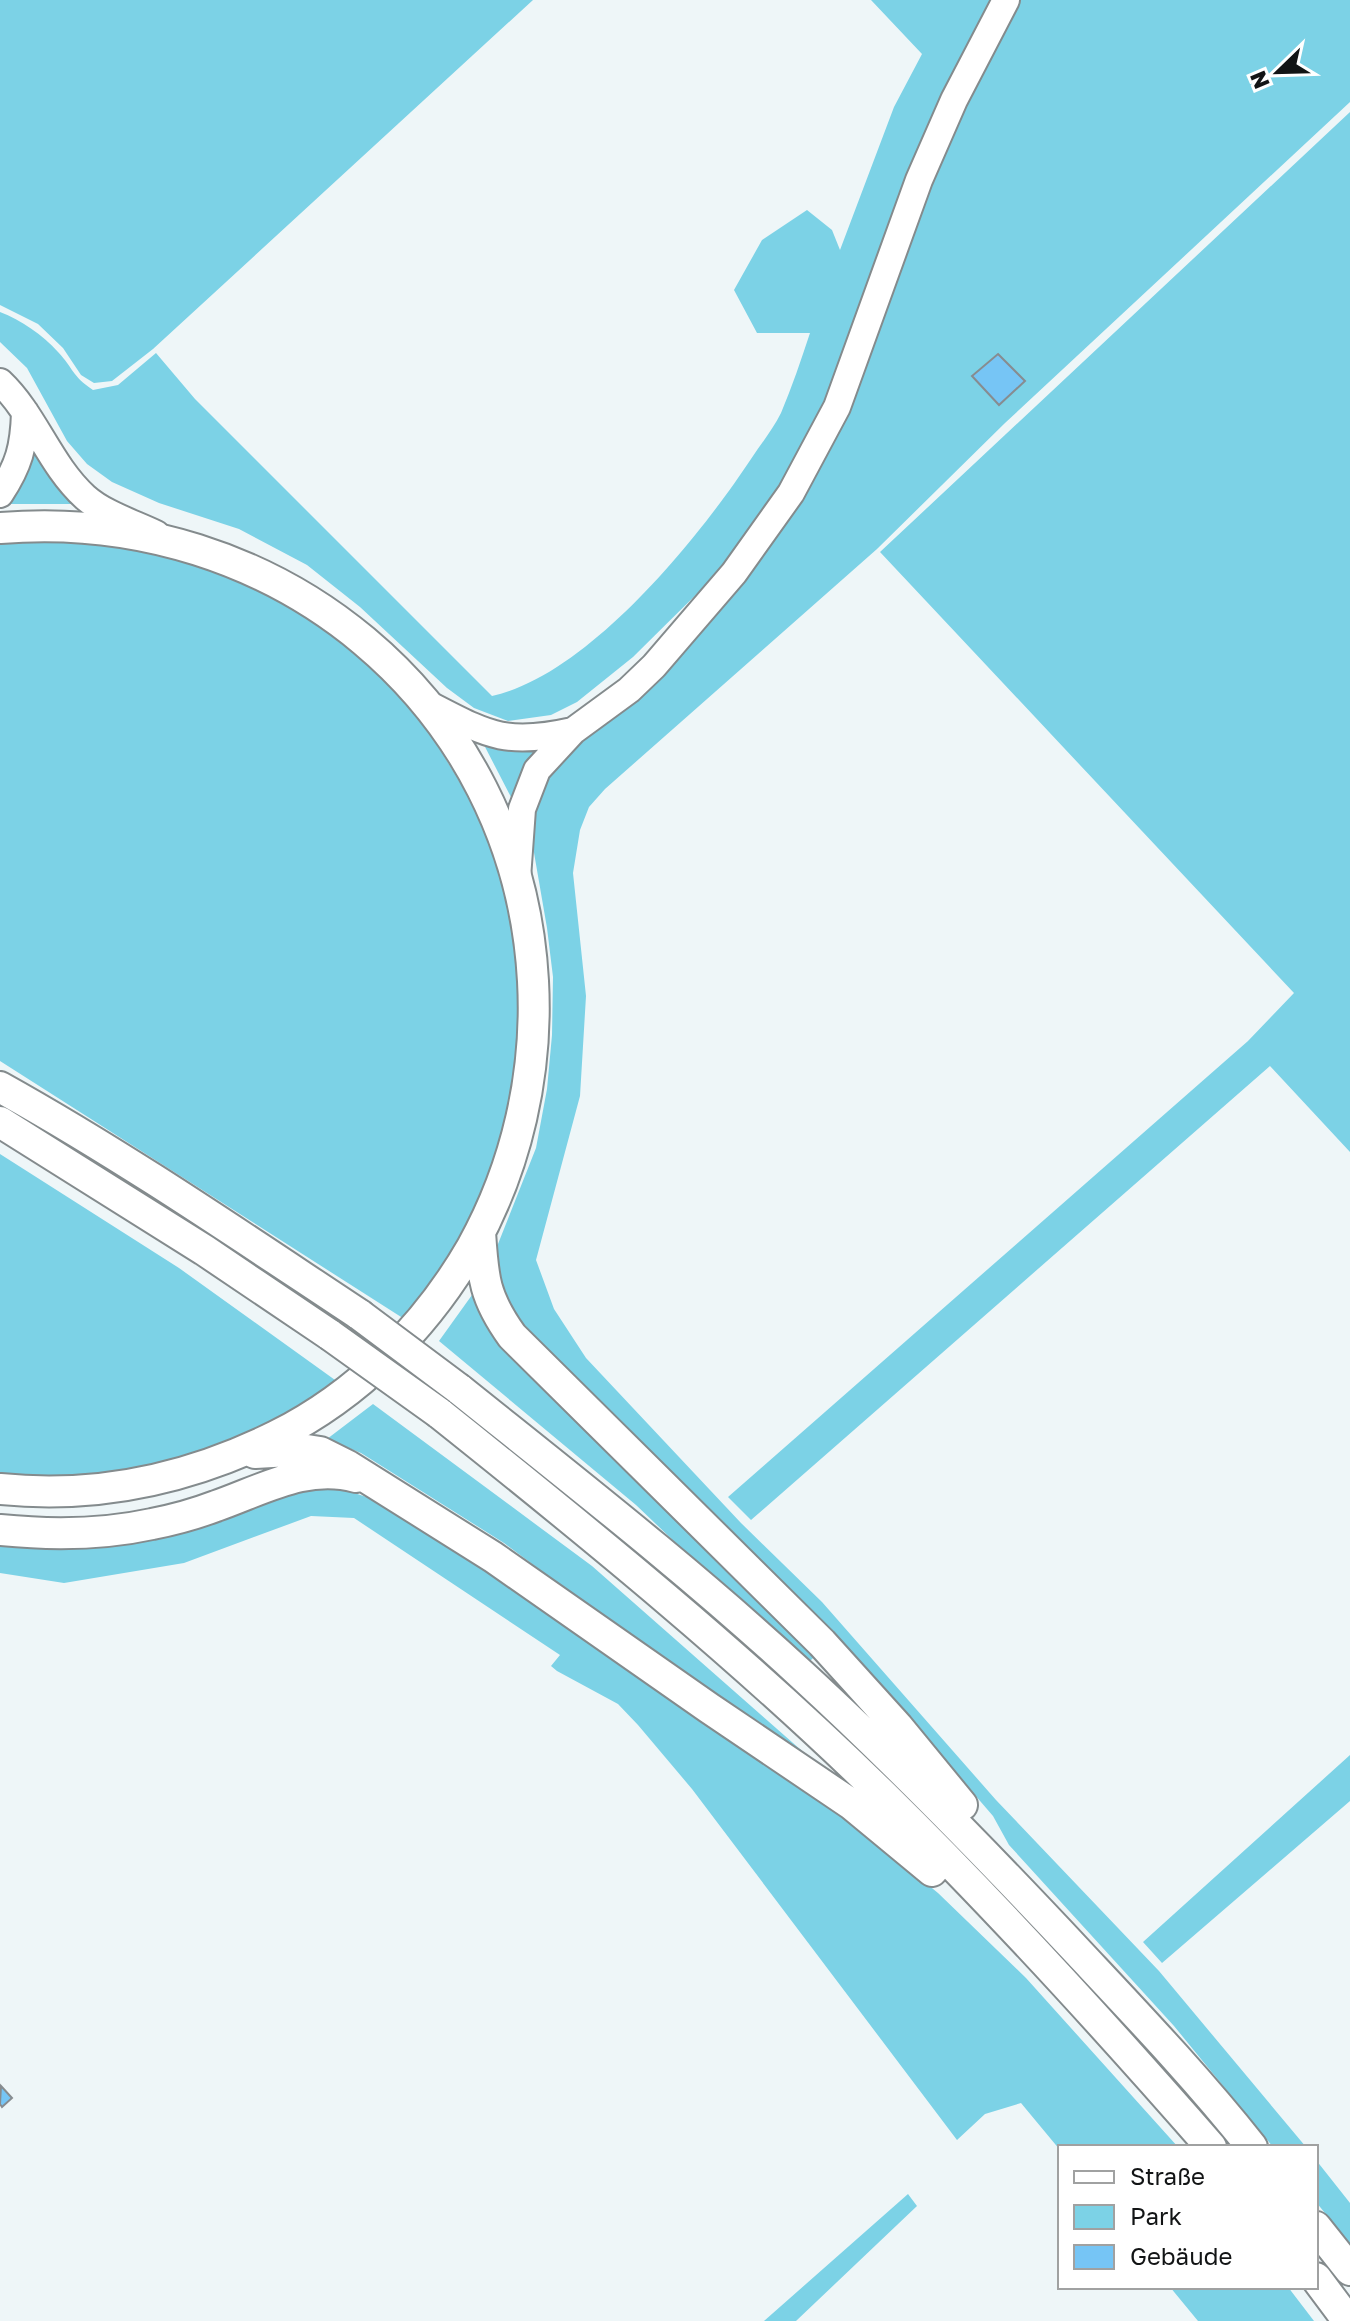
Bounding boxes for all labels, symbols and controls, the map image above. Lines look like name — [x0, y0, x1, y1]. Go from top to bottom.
north arrow — [1238, 32, 1318, 112]
text: N — [1243, 67, 1275, 93]
legend — [1058, 2145, 1318, 2289]
text: Straße — [1130, 2161, 1205, 2190]
text: Park — [1130, 2201, 1182, 2230]
text: Gebäude — [1130, 2241, 1232, 2270]

